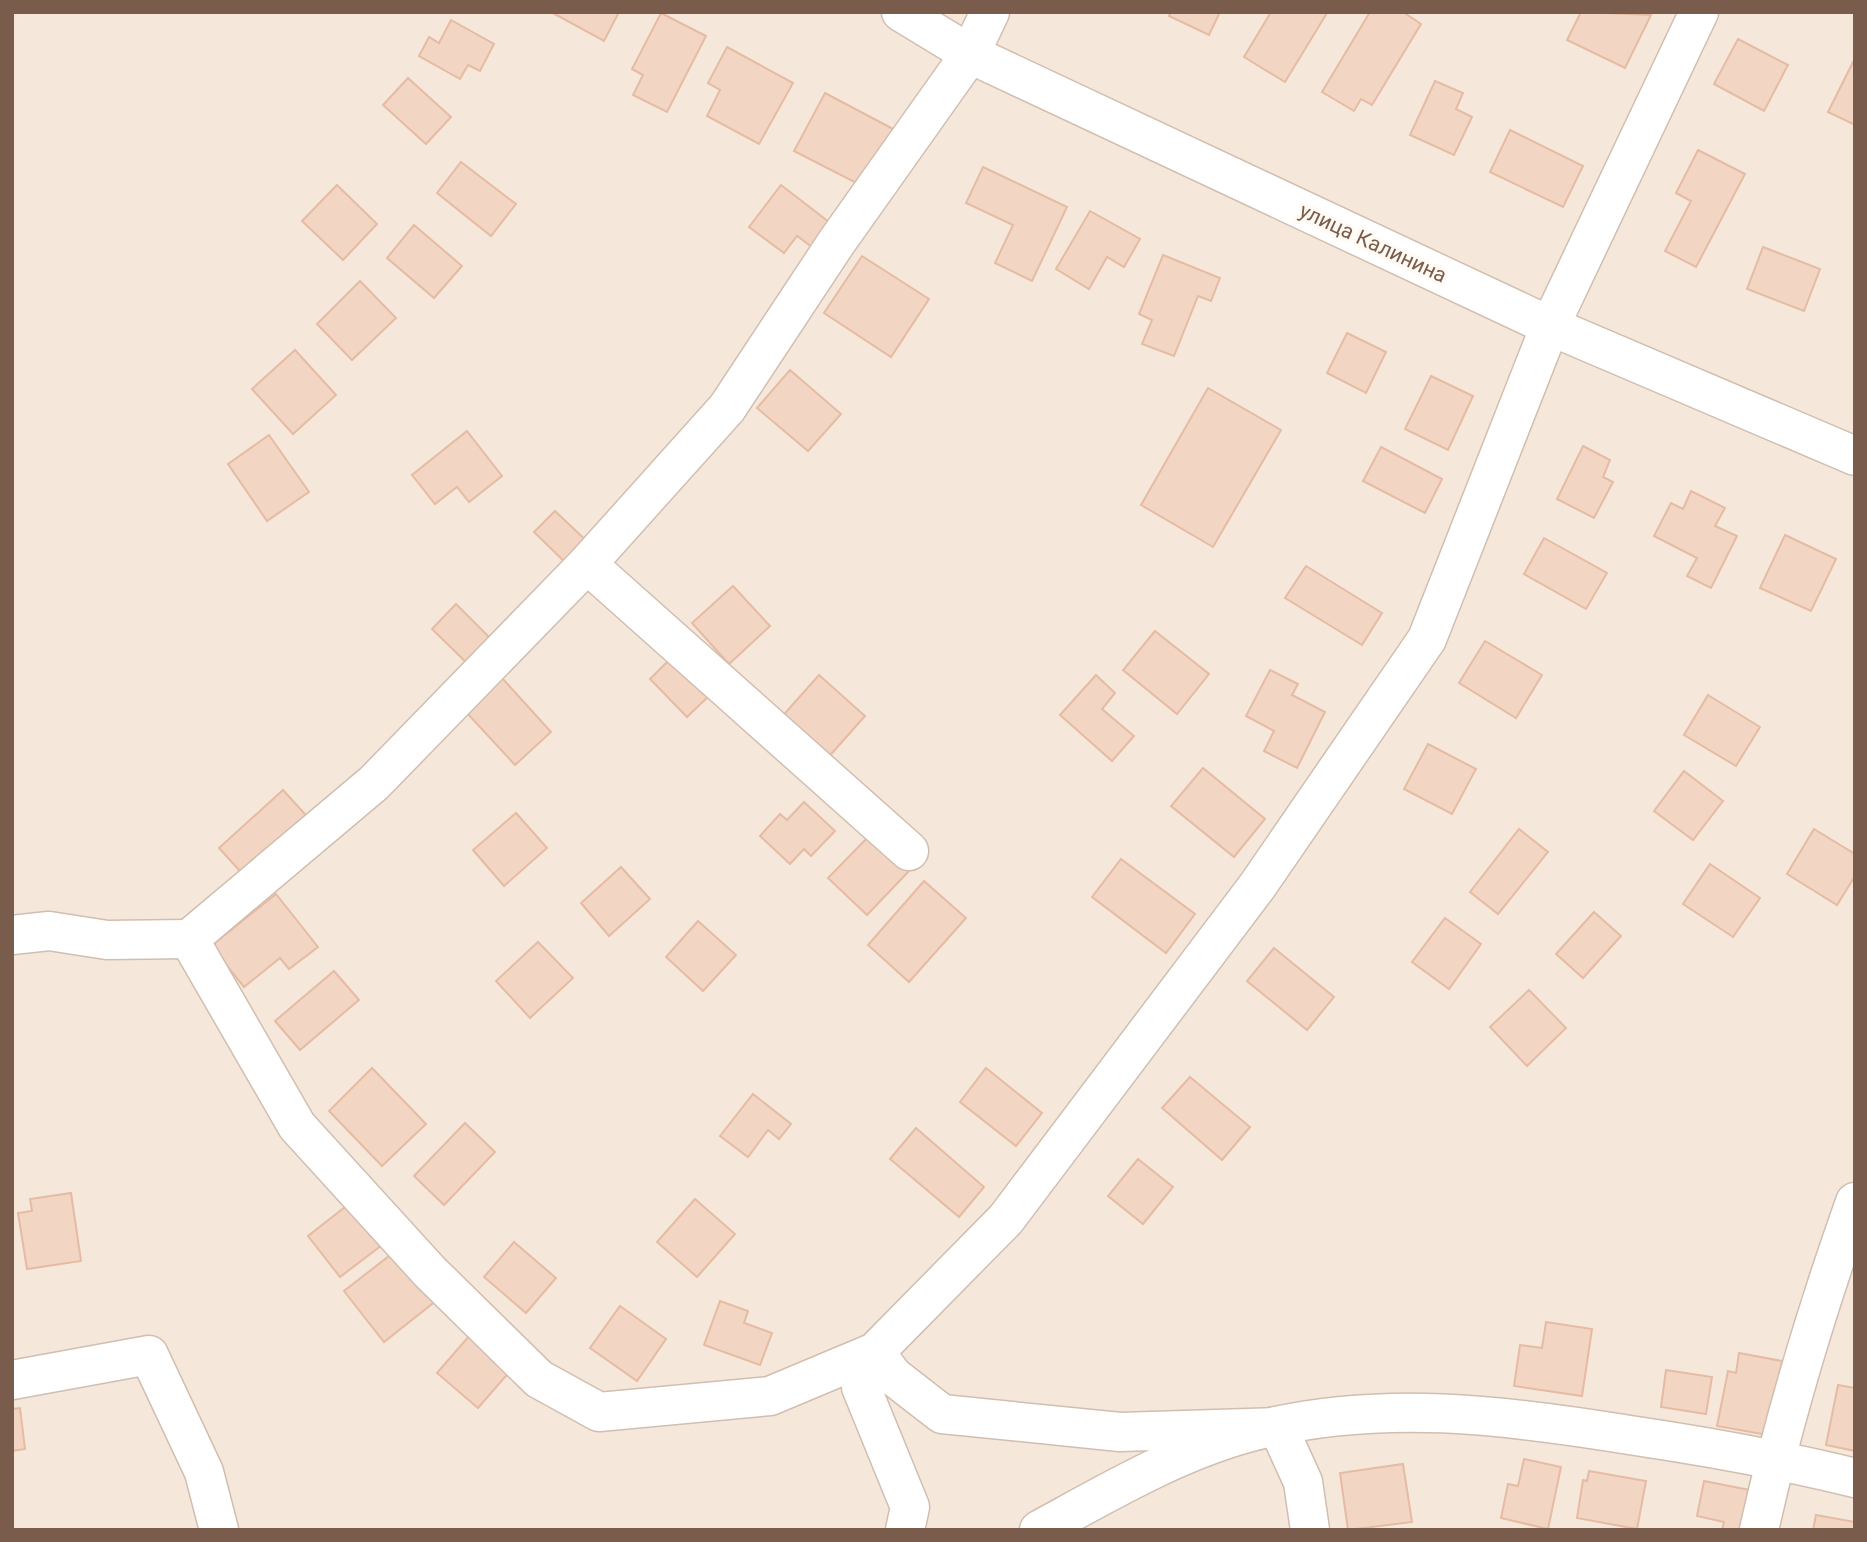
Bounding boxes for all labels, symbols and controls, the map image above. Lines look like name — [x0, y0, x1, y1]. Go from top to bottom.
street label: улица Калинина — [1296, 198, 1450, 288]

